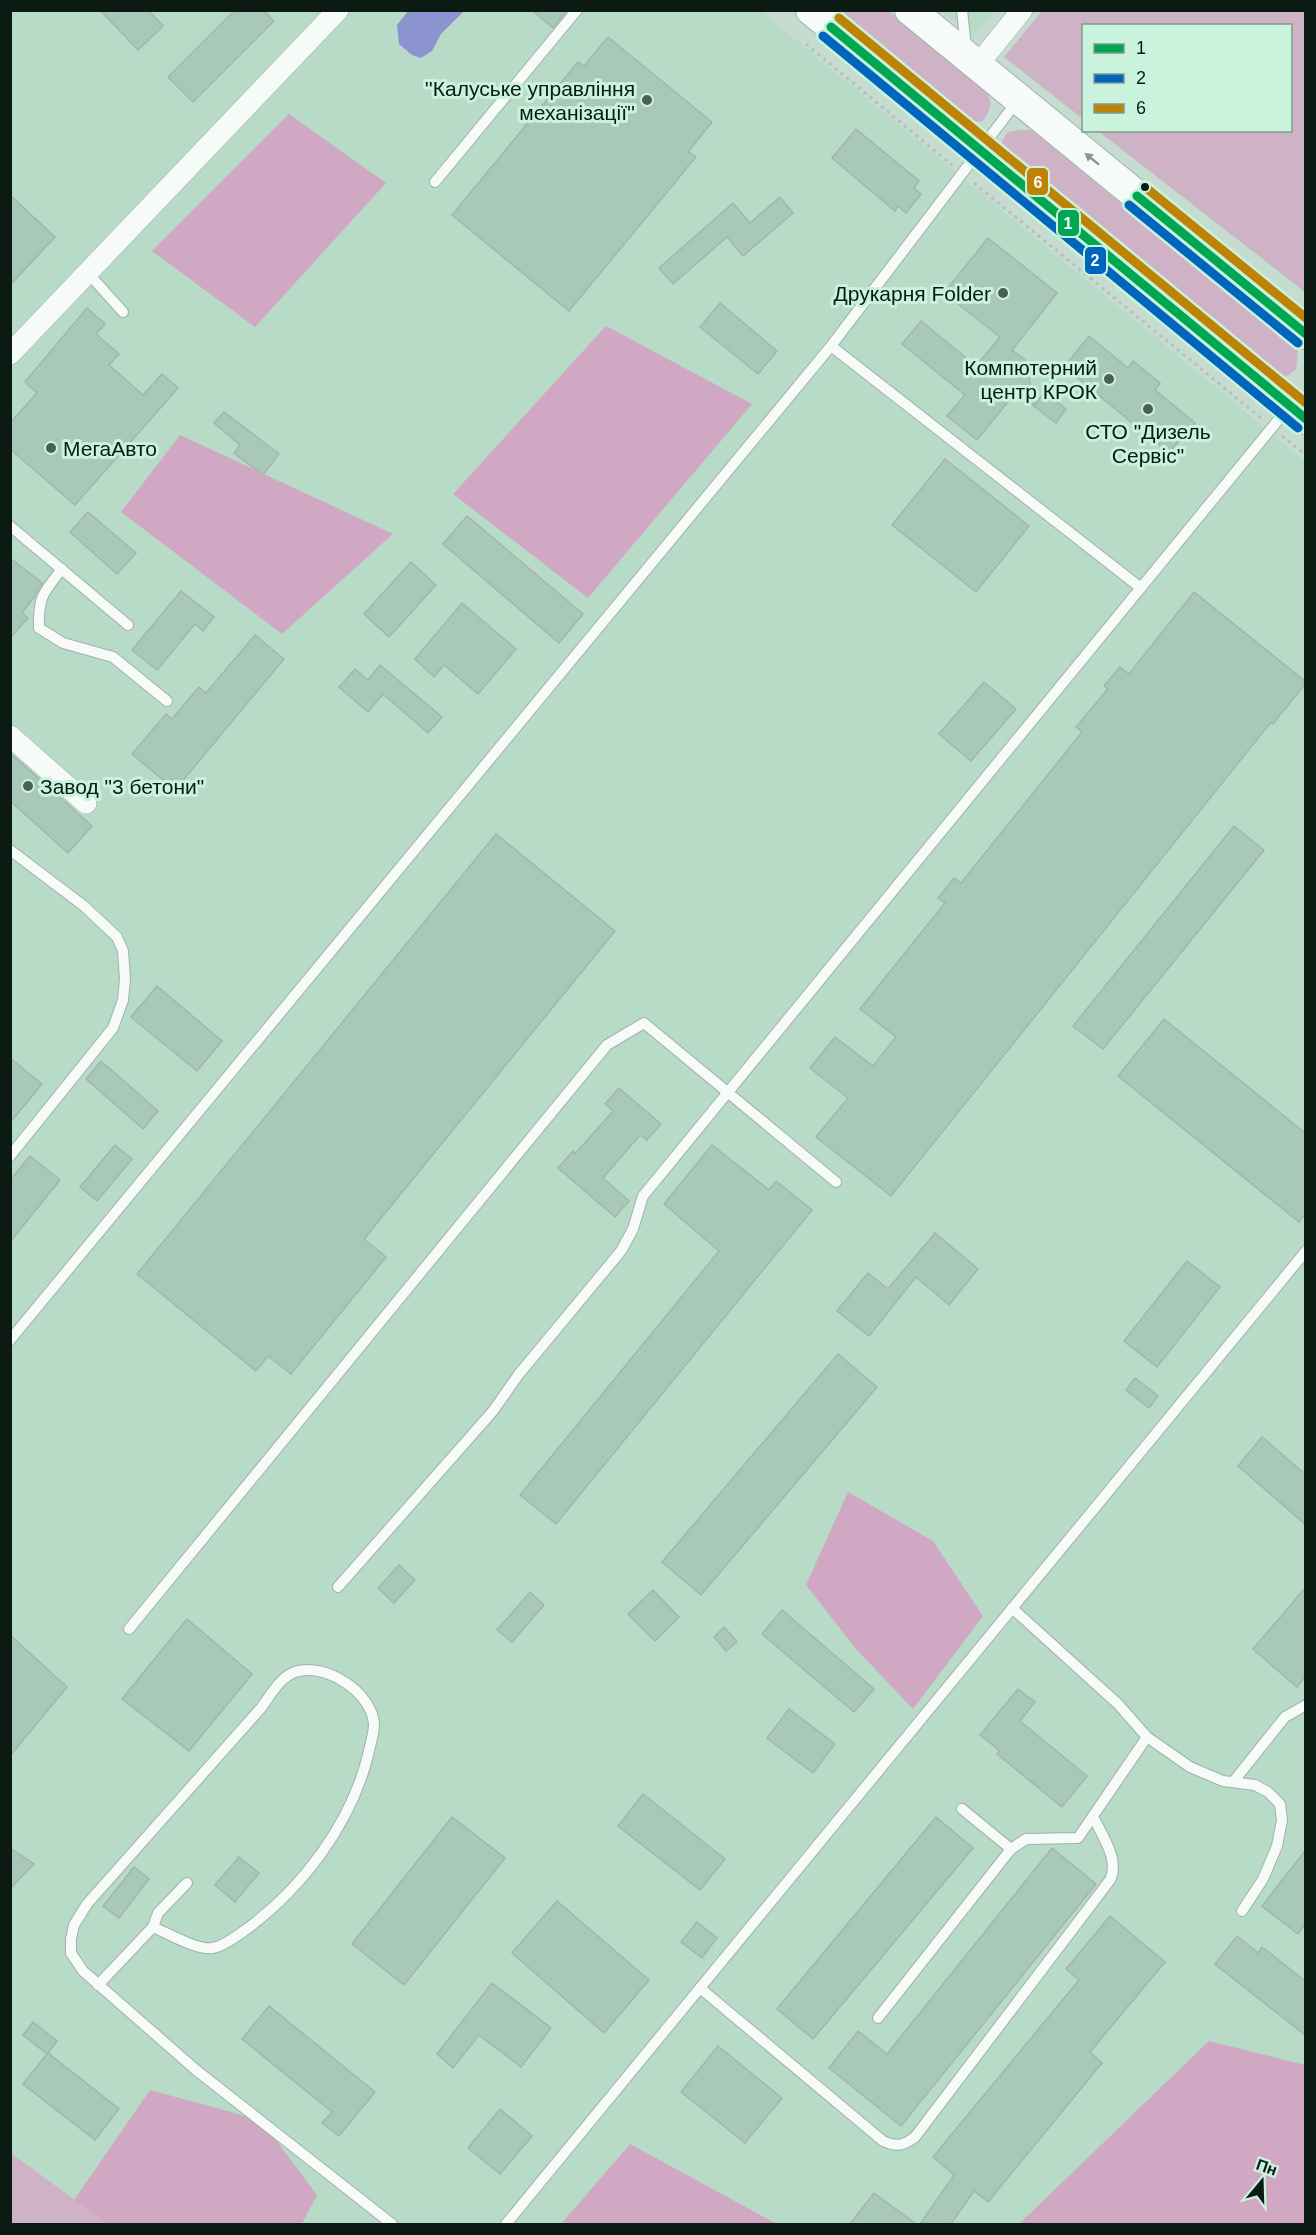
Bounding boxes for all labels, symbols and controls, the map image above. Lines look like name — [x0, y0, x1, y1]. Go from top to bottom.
legend — [1082, 24, 1292, 132]
text: 1 — [1136, 38, 1146, 58]
text: 2 — [1136, 68, 1146, 88]
place label: ''Калуське управління механізації'' — [425, 77, 635, 124]
marker: ''Калуське управління механізації'' — [640, 93, 654, 107]
text: 6 — [1136, 98, 1146, 118]
one-way arrow — [1084, 152, 1100, 165]
line badge: 6 — [1026, 167, 1049, 196]
text: 6 — [1034, 174, 1043, 191]
unlabelled marker — [1139, 181, 1151, 193]
line badge: 1 — [1057, 209, 1080, 237]
text: 1 — [1064, 215, 1073, 232]
line badge: 2 — [1084, 246, 1107, 275]
text: 2 — [1091, 252, 1100, 269]
place label: Друкарня Folder — [834, 282, 991, 305]
marker: Друкарня Folder — [996, 286, 1010, 300]
place label: Компютерний центр КРОК — [964, 356, 1098, 403]
marker: Компютерний центр КРОК — [1102, 372, 1116, 386]
marker: СТО "Дизель Сервіс" — [1141, 402, 1155, 416]
place label: СТО "Дизель Сервіс" — [1085, 420, 1211, 467]
place label: МегаАвто — [63, 437, 157, 460]
marker: МегаАвто — [44, 441, 58, 455]
place label: Завод "3 бетони" — [40, 775, 204, 798]
marker: Завод "3 бетони" — [21, 779, 35, 793]
north arrow — [1232, 2151, 1292, 2211]
text: Пн — [1254, 2156, 1279, 2179]

